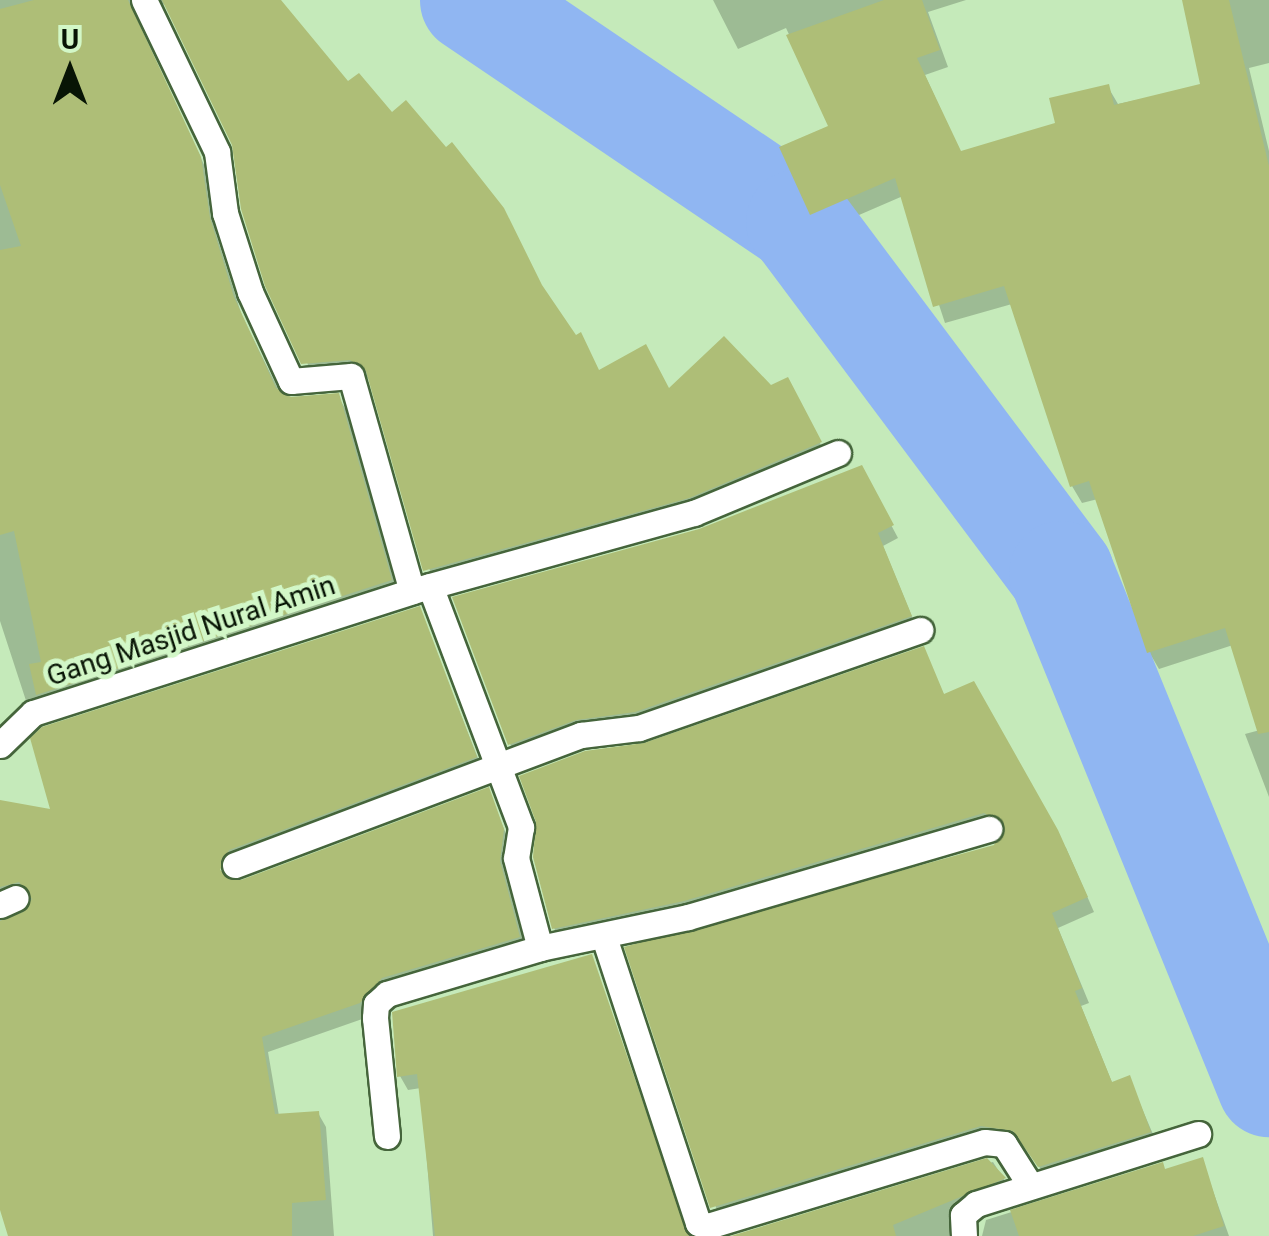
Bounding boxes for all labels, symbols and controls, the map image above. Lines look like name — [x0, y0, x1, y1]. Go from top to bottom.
north arrow — [20, 20, 120, 120]
text: U — [61, 23, 79, 56]
street label: Gang Masjid Nural Amin — [43, 568, 339, 694]

